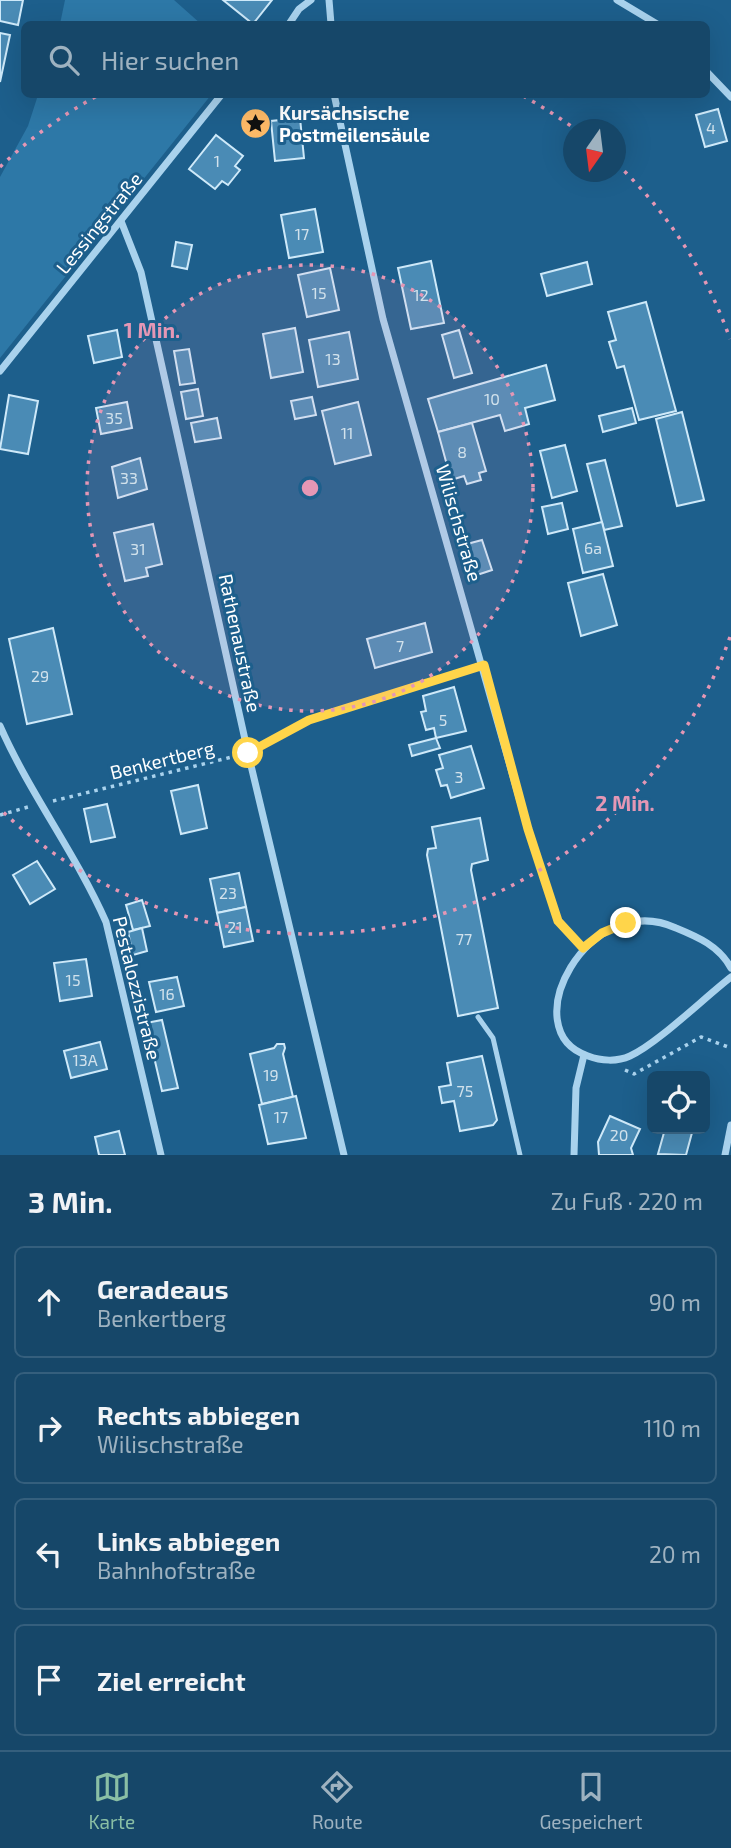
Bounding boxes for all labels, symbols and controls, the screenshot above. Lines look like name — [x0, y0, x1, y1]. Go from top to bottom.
search box — [21, 21, 710, 98]
icon: search — [45, 41, 83, 79]
text: Hier suchen — [101, 44, 239, 75]
place label: Kursächsische Postmeilensäule — [279, 101, 430, 146]
place icon: Kursächsische Postmeilensäule — [239, 107, 273, 141]
house number: 4 — [706, 118, 716, 137]
north arrow — [563, 119, 626, 182]
house number: 1 — [214, 151, 220, 170]
street label: Lessingstraße — [51, 167, 146, 278]
house number: 17 — [295, 224, 309, 243]
house number: 15 — [312, 283, 326, 302]
house number: 12 — [413, 285, 429, 304]
text: 1 Min. — [124, 317, 180, 342]
house number: 13 — [325, 349, 341, 368]
house number: 10 — [484, 389, 500, 408]
house number: 35 — [105, 408, 123, 427]
house number: 11 — [341, 423, 353, 442]
house number: 8 — [457, 442, 467, 461]
street label: Wilischstraße — [432, 462, 487, 584]
house number: 33 — [120, 468, 138, 487]
centre of rings — [298, 476, 322, 500]
house number: 6a — [584, 538, 602, 557]
house number: 31 — [130, 539, 146, 558]
street label: Rathenaustraße — [215, 572, 266, 714]
house number: 7 — [396, 636, 404, 655]
house number: 29 — [31, 666, 49, 685]
house number: 5 — [439, 710, 447, 729]
street label: Benkertberg — [107, 735, 217, 784]
route start — [232, 737, 263, 768]
house number: 3 — [455, 767, 463, 786]
text: 2 Min. — [595, 790, 655, 815]
house number: 23 — [219, 883, 237, 902]
route end — [610, 907, 641, 938]
street label: Pestalozzistraße — [109, 914, 166, 1062]
house number: 21 — [227, 917, 243, 936]
house number: 77 — [456, 929, 472, 948]
house number: 15 — [66, 970, 80, 989]
house number: 16 — [159, 984, 175, 1003]
house number: 13A — [72, 1050, 98, 1069]
house number: 19 — [263, 1065, 279, 1084]
map controls — [647, 1071, 710, 1134]
button: locate — [647, 1071, 710, 1134]
house number: 75 — [457, 1081, 473, 1100]
house number: 17 — [274, 1107, 288, 1126]
house number: 20 — [610, 1125, 628, 1144]
text: 3 Min. — [28, 1183, 113, 1219]
text: Zu Fuß · 220 m — [551, 1187, 703, 1215]
text: Geradeaus — [97, 1273, 229, 1304]
icon: ahead — [30, 1283, 68, 1321]
text: 90 m — [649, 1288, 701, 1316]
text: Benkertberg — [97, 1304, 226, 1332]
text: Rechts abbiegen — [97, 1399, 300, 1430]
icon: right — [30, 1409, 68, 1447]
text: 110 m — [644, 1414, 701, 1442]
text: Wilischstraße — [97, 1430, 244, 1458]
text: Links abbiegen — [97, 1525, 281, 1556]
icon: left — [30, 1535, 68, 1573]
text: 20 m — [649, 1540, 701, 1568]
text: Bahnhofstraße — [97, 1556, 256, 1584]
icon: arrive — [30, 1661, 68, 1699]
text: Ziel erreicht — [97, 1665, 246, 1696]
tab: Karte — [88, 1768, 135, 1833]
tab: Route — [312, 1768, 363, 1833]
tab: Gespeichert — [539, 1768, 643, 1833]

